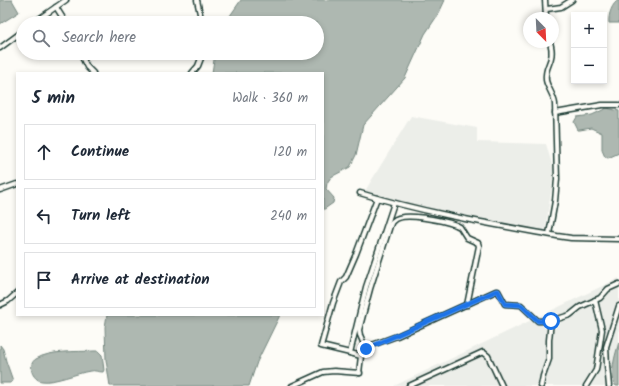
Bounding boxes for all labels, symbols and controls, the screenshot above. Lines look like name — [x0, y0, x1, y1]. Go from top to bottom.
north arrow — [523, 12, 559, 48]
map controls — [571, 12, 607, 84]
button: + — [571, 12, 607, 48]
search box — [16, 16, 324, 60]
text: Search here — [62, 26, 136, 50]
icon: search — [30, 27, 52, 49]
button: − — [571, 48, 607, 84]
text: 5 min — [32, 85, 75, 112]
text: Walk · 360 m — [232, 88, 308, 109]
text: Continue — [71, 140, 129, 164]
icon: ahead — [33, 141, 55, 163]
text: 120 m — [273, 142, 307, 163]
text: Turn left — [71, 204, 131, 228]
icon: left — [33, 205, 55, 227]
text: 240 m — [270, 206, 307, 227]
text: Arrive at destination — [71, 268, 210, 292]
icon: arrive — [33, 269, 55, 291]
route start — [542, 312, 560, 330]
route end — [357, 340, 375, 358]

